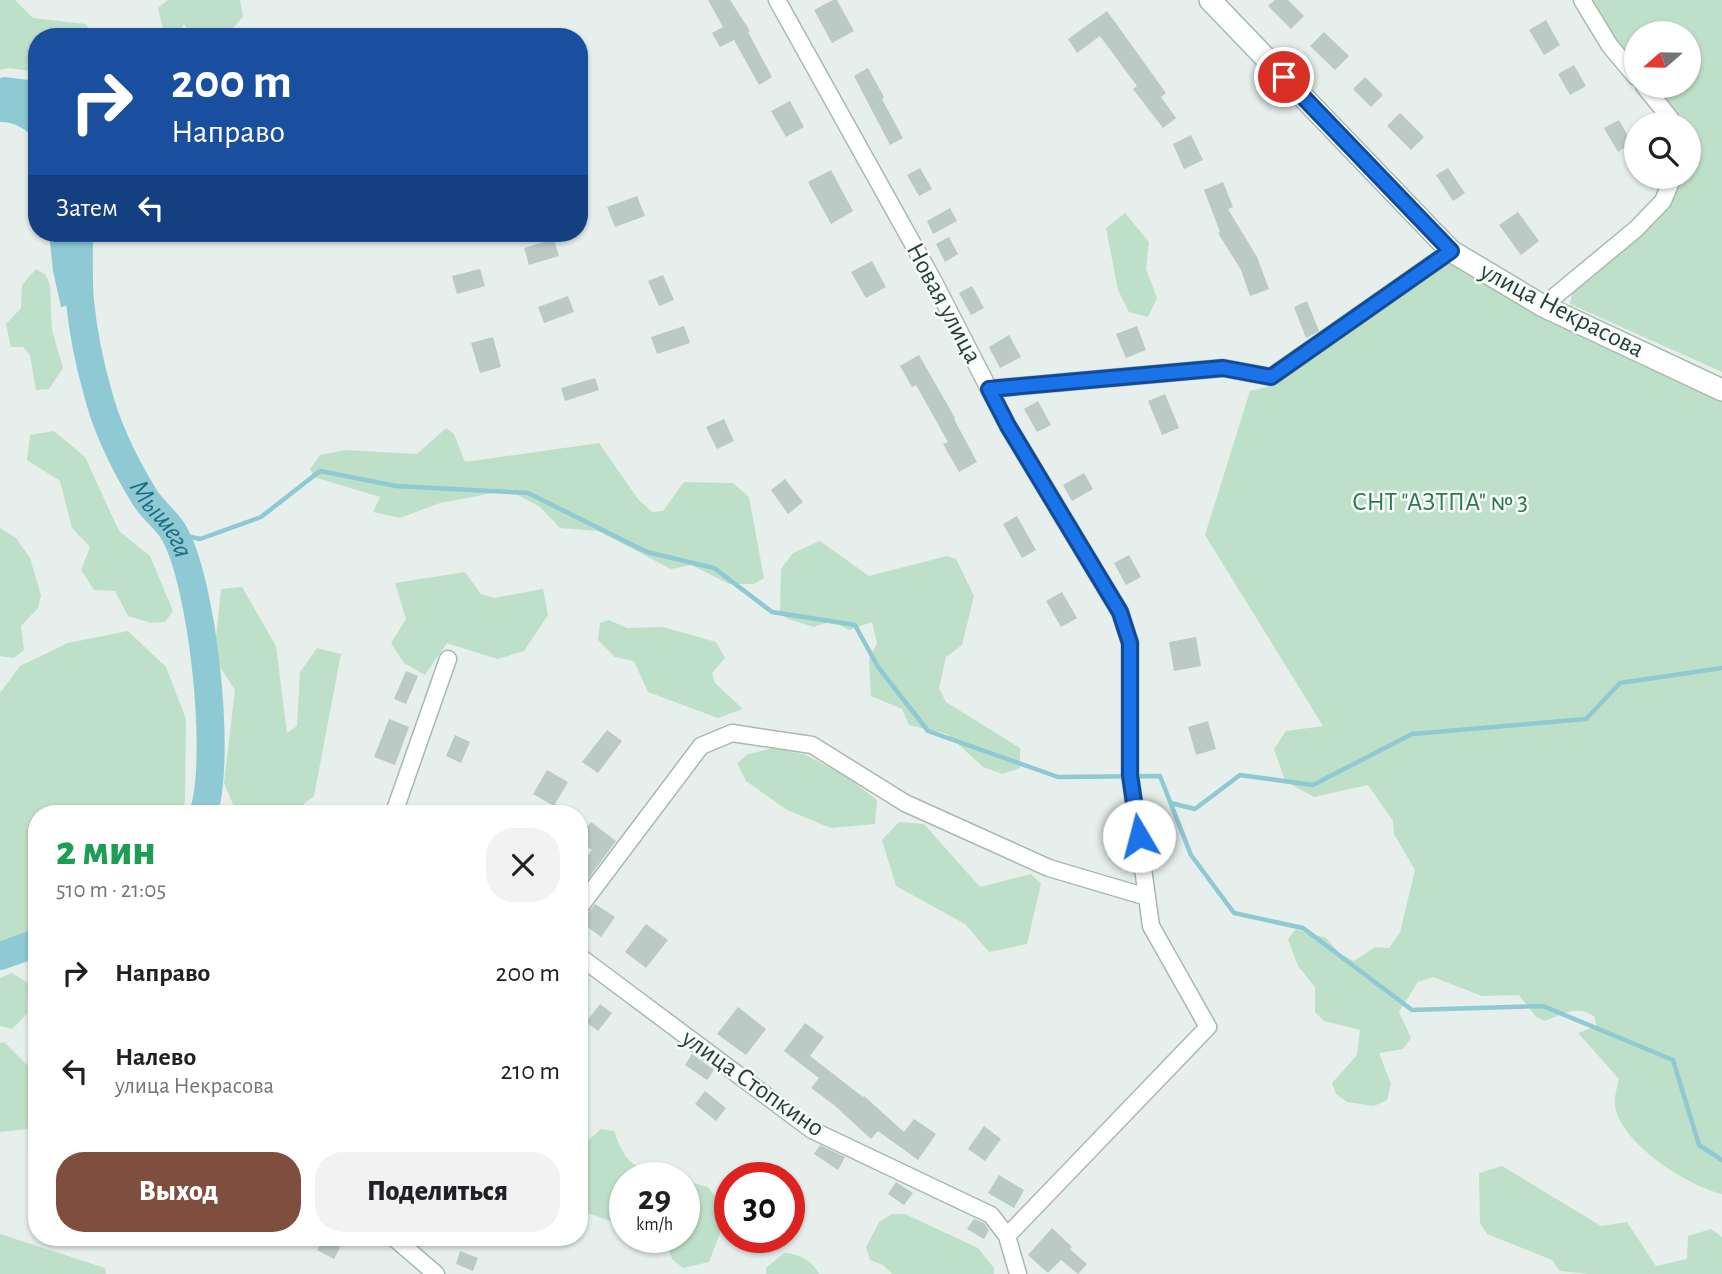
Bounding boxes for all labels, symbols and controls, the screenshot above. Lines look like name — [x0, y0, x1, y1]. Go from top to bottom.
north arrow — [1624, 21, 1701, 98]
map controls — [1624, 21, 1701, 189]
pin — [1254, 47, 1314, 107]
icon: right — [56, 56, 147, 147]
text: 200 m — [171, 58, 292, 107]
icon: arrive — [1265, 58, 1303, 96]
button: search — [1624, 112, 1701, 189]
text: Направо — [171, 116, 285, 148]
icon: left — [132, 189, 170, 227]
text: Затем — [56, 195, 118, 221]
street label: Новая улица — [901, 239, 987, 368]
street label: улица Некрасова — [1475, 257, 1648, 362]
water label: Мышега — [124, 475, 197, 561]
park label: СНТ "АЗТПА" № 3 — [1352, 489, 1528, 515]
position arrow — [1102, 799, 1176, 873]
button: close — [486, 828, 560, 902]
text: 2 мин — [56, 830, 156, 872]
text: 510 m · 21:05 — [56, 879, 166, 902]
icon: right — [56, 954, 94, 992]
text: Направо — [115, 960, 210, 986]
text: 200 m — [496, 960, 560, 986]
street label: улица Стопкино — [676, 1024, 829, 1142]
text: Налево — [115, 1044, 196, 1070]
icon: left — [56, 1052, 94, 1090]
text: 210 m — [500, 1058, 560, 1084]
text: улица Некрасова — [115, 1075, 274, 1098]
button: Выход — [56, 1152, 301, 1232]
button: Поделиться — [315, 1152, 560, 1232]
speed limit sign: 30 — [714, 1162, 805, 1253]
text: 29 — [638, 1181, 671, 1216]
text: km/h — [636, 1216, 673, 1234]

